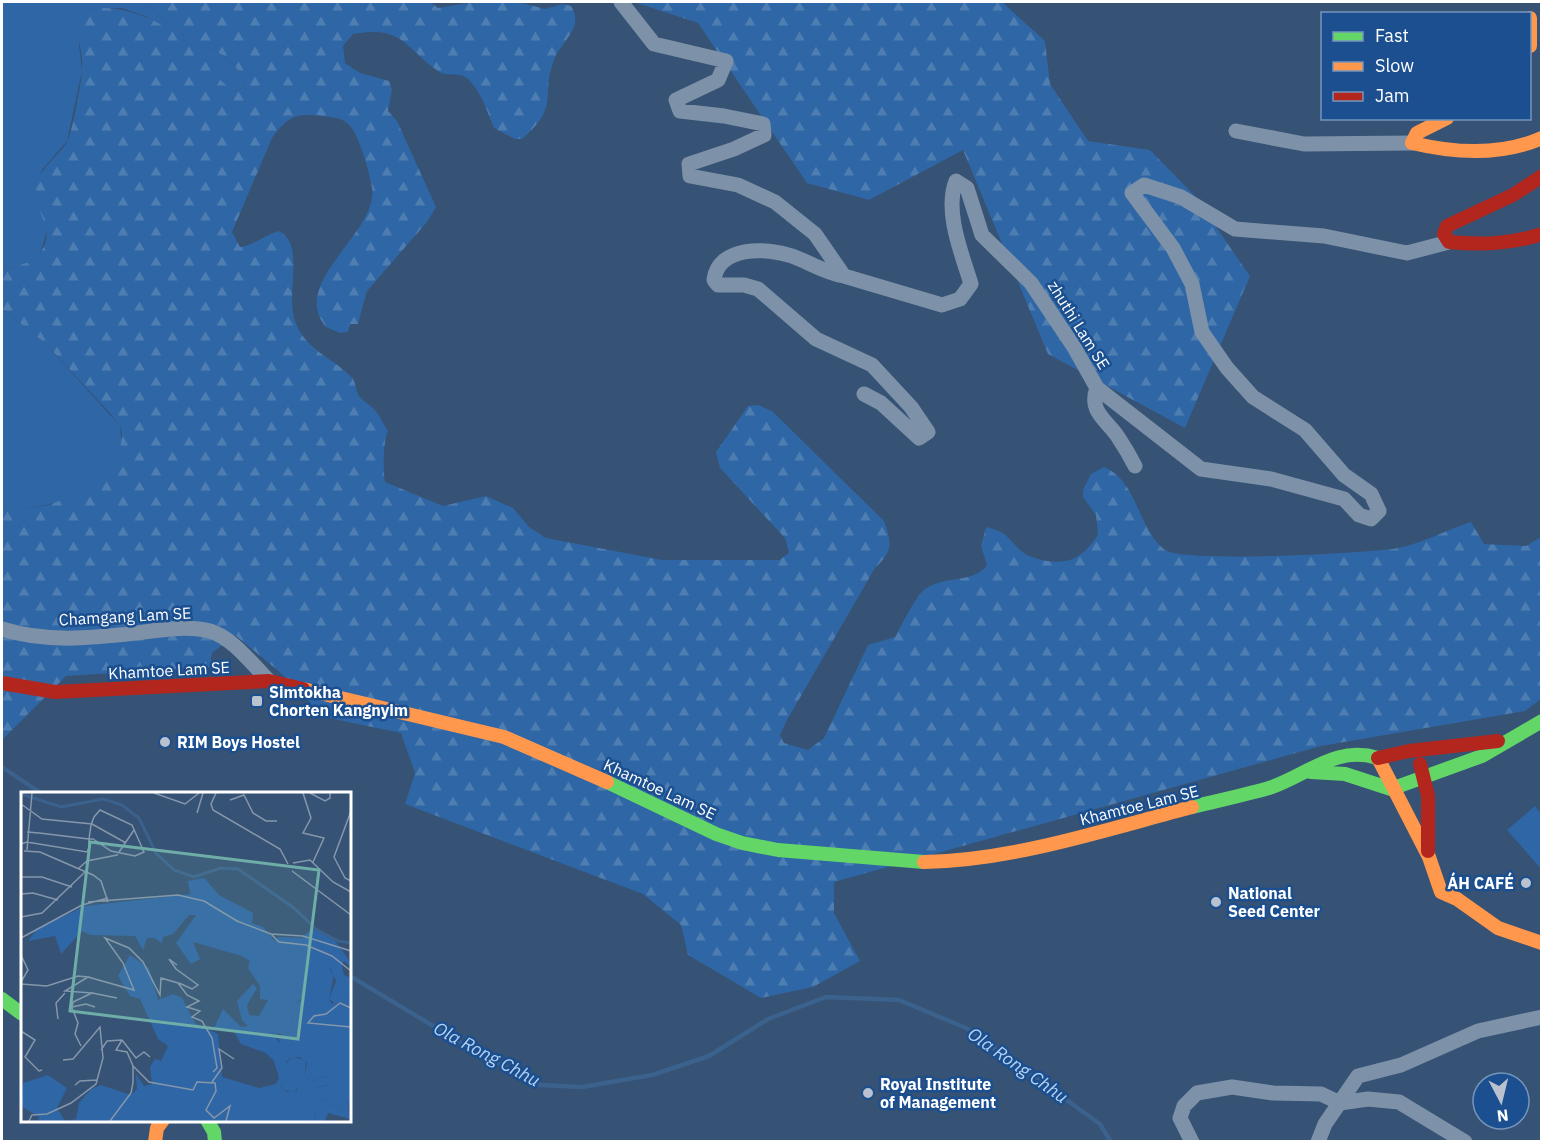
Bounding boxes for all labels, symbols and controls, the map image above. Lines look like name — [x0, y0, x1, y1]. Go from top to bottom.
legend — [1321, 12, 1531, 120]
text: Fast — [1375, 24, 1409, 47]
text: Slow — [1375, 54, 1414, 77]
text: Jam — [1375, 84, 1410, 107]
street label: zhuthi Lam SE — [1044, 277, 1114, 373]
street label: Chamgang Lam SE — [58, 603, 192, 629]
street label: Khamtoe Lam SE — [108, 657, 230, 683]
place label: Simtokha Chorten Kangnyim — [269, 682, 408, 720]
marker: Simtokha Chorten Kangnyim — [250, 694, 264, 708]
place label: RIM Boys Hostel — [177, 732, 300, 752]
marker: RIM Boys Hostel — [158, 735, 172, 749]
street label: Khamtoe Lam SE — [601, 754, 719, 824]
street label: Khamtoe Lam SE — [1078, 781, 1200, 829]
inset map — [21, 792, 351, 1122]
place label: ÁH CAFÉ — [1447, 872, 1514, 893]
marker: ÁH CAFÉ — [1519, 876, 1533, 890]
place label: National Seed Center — [1228, 883, 1320, 921]
marker: National Seed Center — [1209, 895, 1223, 909]
water label: Ola Rong Chhu — [430, 1016, 544, 1092]
water label: Ola Rong Chhu — [963, 1022, 1073, 1108]
north arrow — [1471, 1071, 1531, 1131]
place label: Royal Institute of Management — [880, 1074, 996, 1112]
marker: Royal Institute of Management — [861, 1086, 875, 1100]
text: N — [1496, 1105, 1510, 1127]

